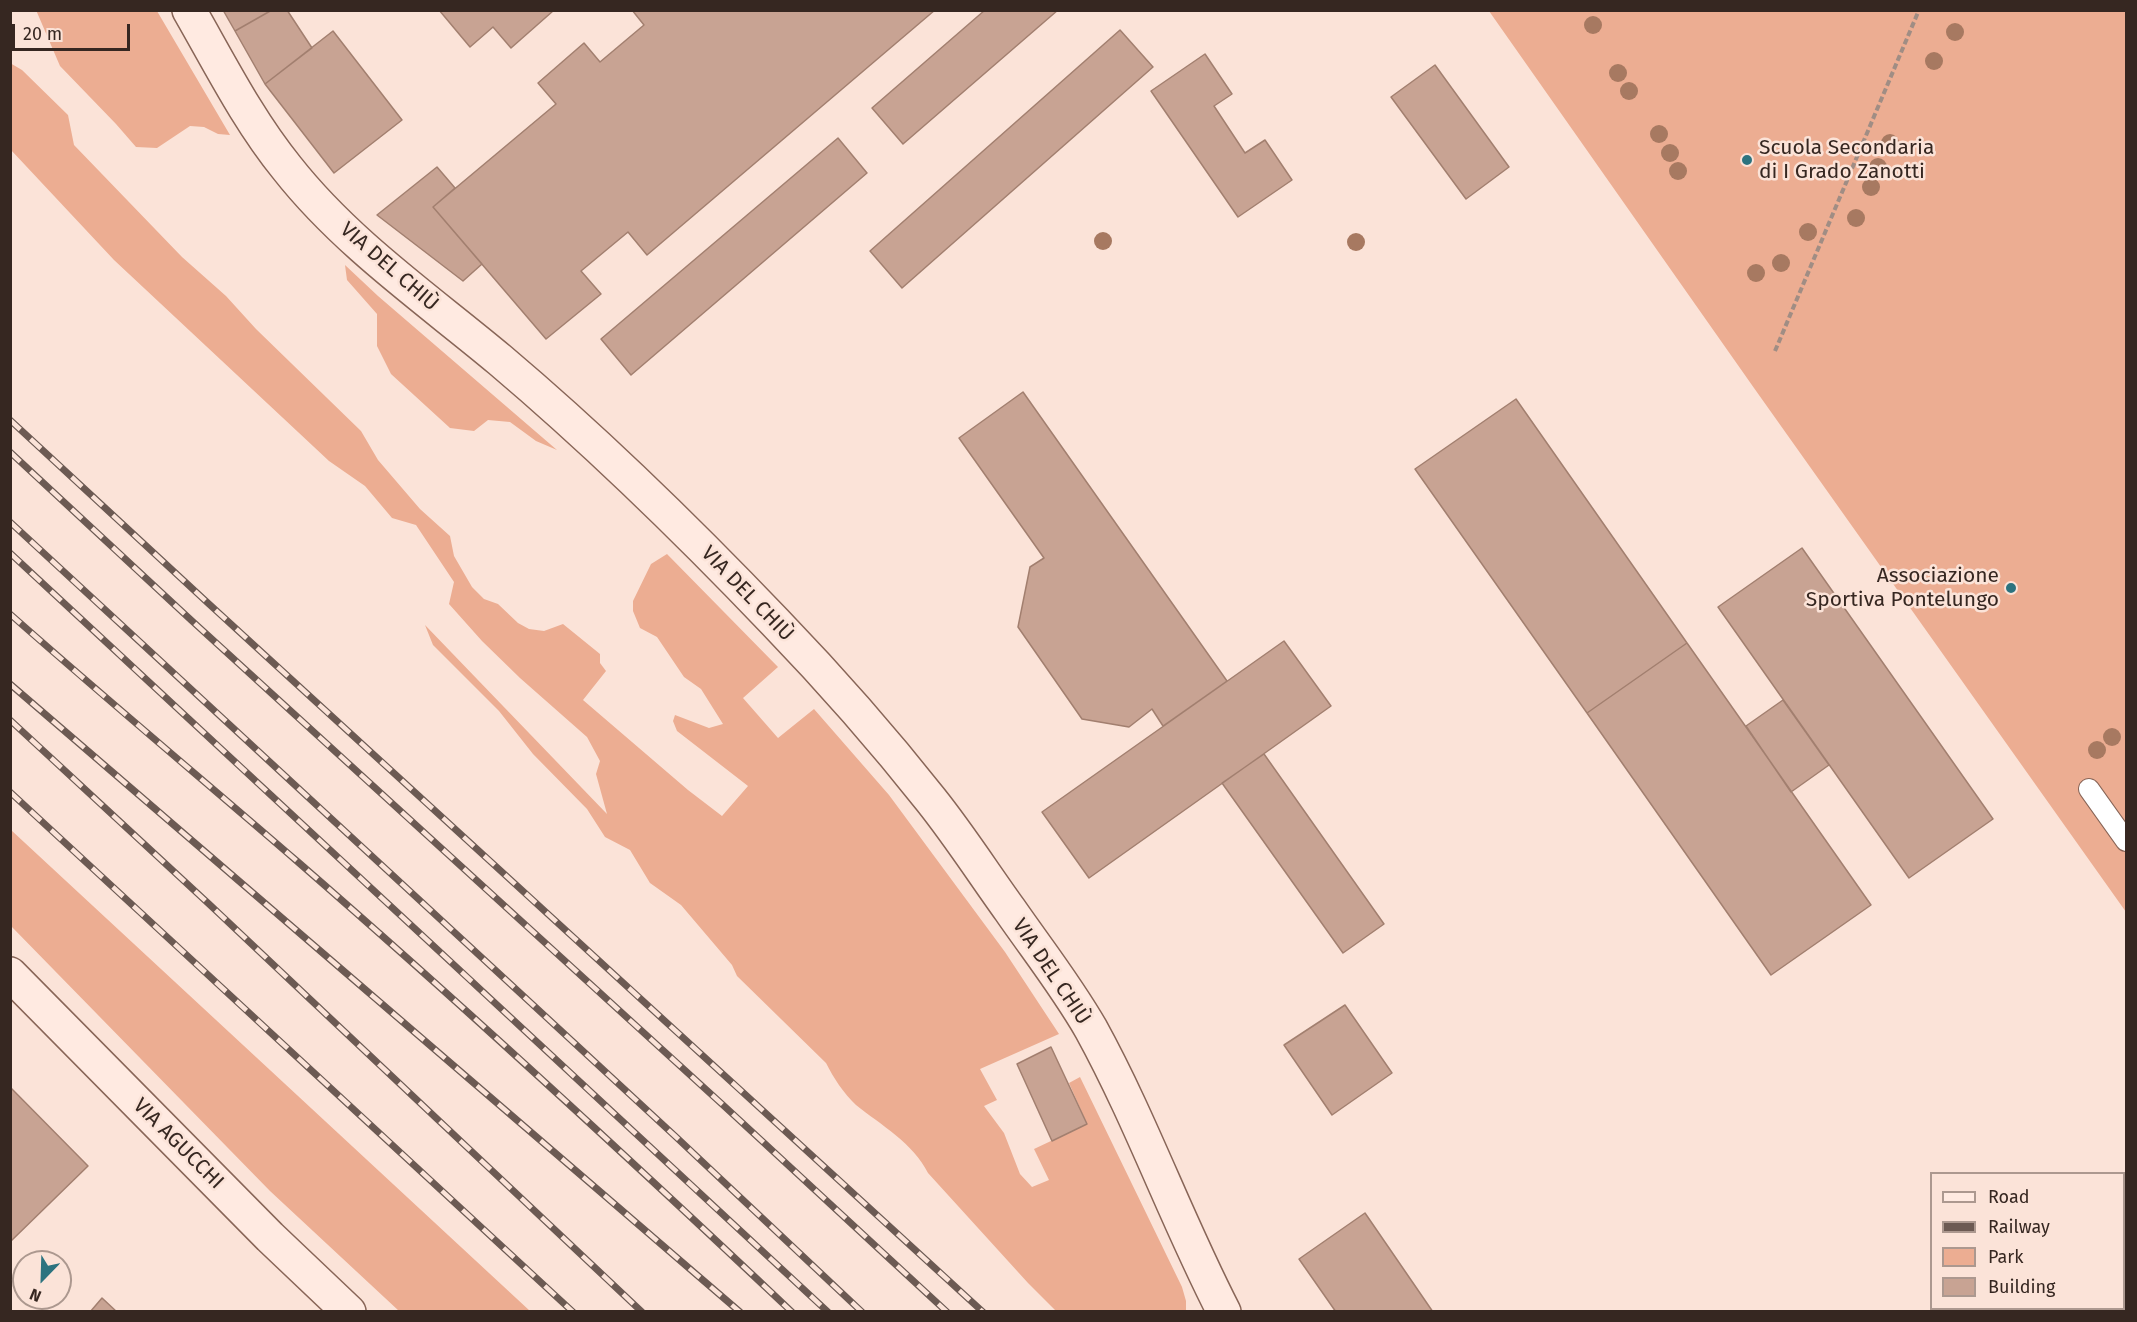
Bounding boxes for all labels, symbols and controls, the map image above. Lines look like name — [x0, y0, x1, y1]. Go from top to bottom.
scale bar — [15, 12, 134, 50]
text: 20 m — [23, 23, 62, 45]
place label: Scuola Secondaria di I Grado Zanotti — [1759, 135, 1934, 185]
marker: Scuola Secondaria di I Grado Zanotti — [1740, 153, 1754, 167]
street label: VIA DEL CHIÙ — [335, 217, 443, 317]
street label: VIA DEL CHIÙ — [695, 541, 799, 647]
place label: Associazione Sportiva Pontelungo — [1806, 563, 1999, 613]
marker: Associazione Sportiva Pontelungo — [2004, 581, 2018, 595]
street label: VIA DEL CHIÙ — [1006, 914, 1096, 1030]
street label: VIA AGUCCHI — [127, 1093, 229, 1195]
legend — [1930, 1172, 2125, 1310]
text: Road — [1988, 1186, 2030, 1208]
text: Railway — [1988, 1216, 2050, 1238]
text: Park — [1988, 1246, 2023, 1268]
north arrow — [12, 1250, 72, 1310]
text: Building — [1988, 1276, 2055, 1298]
text: N — [27, 1284, 44, 1306]

